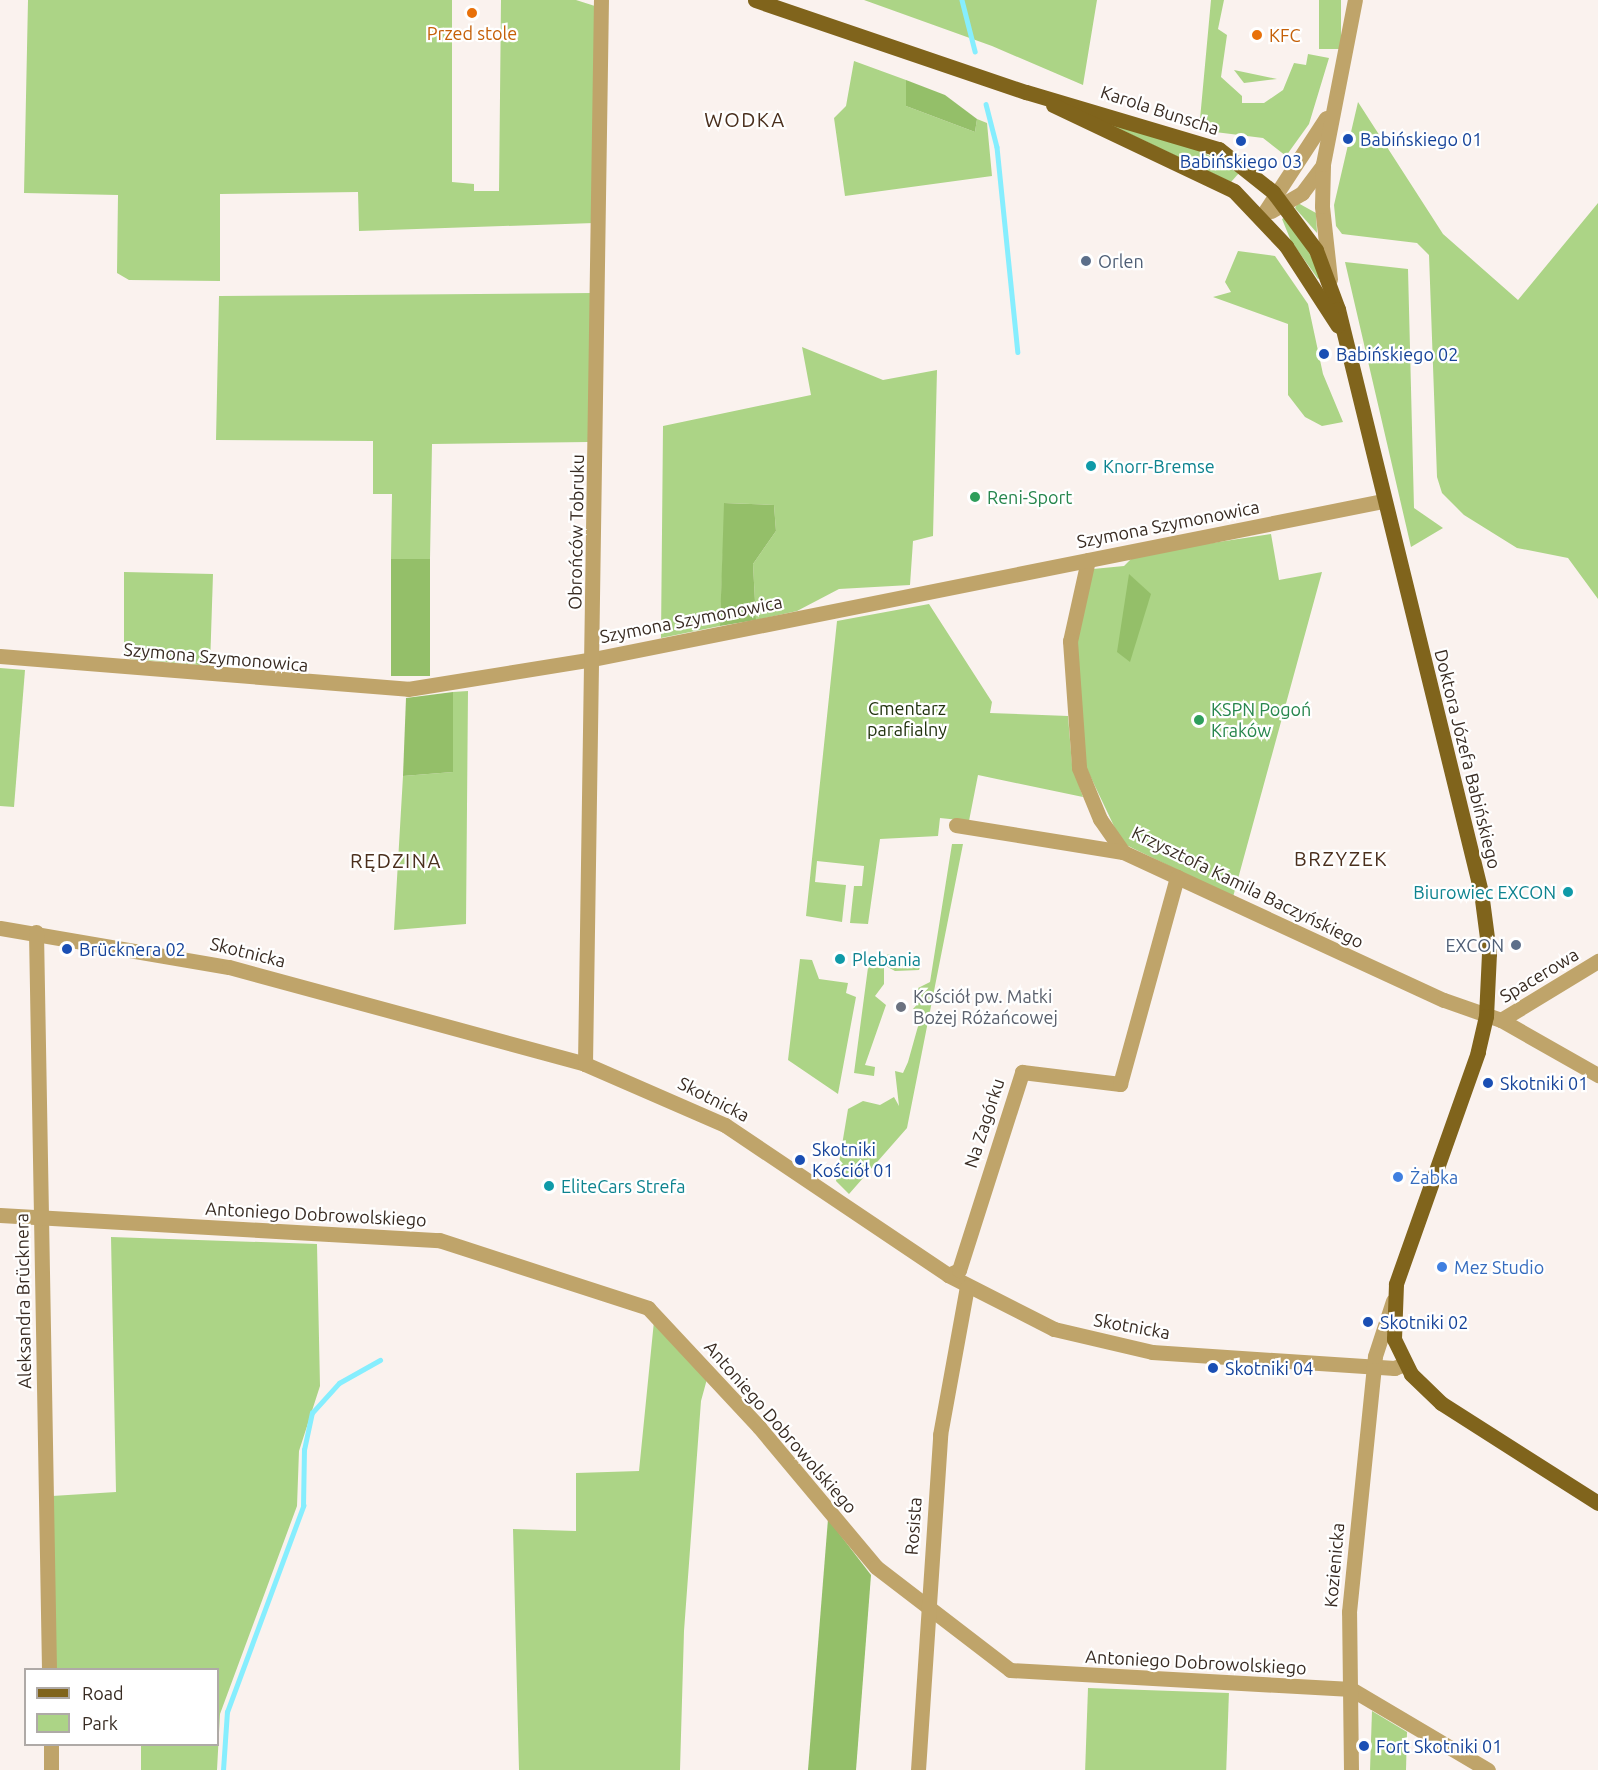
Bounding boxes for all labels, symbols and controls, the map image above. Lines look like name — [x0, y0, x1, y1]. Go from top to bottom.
marker: Przed stole — [465, 6, 479, 20]
place label: Przed stole — [427, 22, 517, 44]
place label: KFC — [1269, 24, 1300, 46]
marker: KFC — [1250, 28, 1264, 42]
street label: Karola Bunscha — [1098, 81, 1222, 139]
district label: WODKA — [704, 107, 786, 131]
place label: Babińskiego 01 — [1360, 128, 1482, 150]
marker: Babińskiego 01 — [1341, 132, 1355, 146]
marker: Babińskiego 03 — [1234, 134, 1248, 148]
place label: Babińskiego 03 — [1180, 150, 1302, 172]
place label: Orlen — [1098, 250, 1144, 272]
marker: Orlen — [1079, 254, 1093, 268]
place label: Babińskiego 02 — [1336, 343, 1458, 365]
marker: Babińskiego 02 — [1317, 347, 1331, 361]
street label: Obrońców Tobruku — [564, 454, 588, 610]
place label: Knorr-Bremse — [1103, 455, 1215, 477]
marker: Knorr-Bremse — [1084, 459, 1098, 473]
place label: Reni-Sport — [987, 486, 1072, 508]
marker: Reni-Sport — [968, 490, 982, 504]
street label: Szymona Szymonowica — [1075, 496, 1261, 552]
street label: Szymona Szymonowica — [598, 591, 784, 647]
street label: Szymona Szymonowica — [123, 638, 309, 676]
street label: Doktora Józefa Babińskiego — [1430, 647, 1506, 871]
park label: Cmentarz parafialny — [867, 698, 947, 740]
place label: KSPN Pogoń Kraków — [1211, 699, 1311, 742]
marker: KSPN Pogoń Kraków — [1192, 713, 1206, 727]
street label: Krzysztofa Kamila Baczyńskiego — [1129, 821, 1367, 953]
district label: BRZYZEK — [1294, 846, 1388, 870]
district label: RĘDZINA — [350, 848, 442, 872]
place label: Biurowiec EXCON — [1413, 881, 1556, 903]
marker: Biurowiec EXCON — [1561, 885, 1575, 899]
street label: Skotnicka — [208, 932, 288, 972]
place label: EXCON — [1445, 934, 1504, 956]
place label: Brücknera 02 — [79, 938, 186, 960]
marker: EXCON — [1509, 938, 1523, 952]
marker: Brücknera 02 — [60, 942, 74, 956]
street label: Spacerowa — [1496, 943, 1582, 1007]
place label: Plebania — [852, 948, 921, 970]
marker: Plebania — [833, 952, 847, 966]
place label: Kościół pw. Matki Bożej Różańcowej — [913, 986, 1058, 1028]
marker: Kościół pw. Matki Bożej Różańcowej — [894, 1000, 908, 1014]
street label: Skotnicka — [675, 1072, 753, 1126]
place label: Skotniki 01 — [1500, 1072, 1588, 1094]
street label: Na Zagórku — [959, 1076, 1009, 1170]
marker: Skotniki 01 — [1481, 1076, 1495, 1090]
place label: Skotniki Kościół 01 — [812, 1139, 894, 1182]
marker: Skotniki Kościół 01 — [793, 1153, 807, 1167]
place label: Żabka — [1410, 1166, 1458, 1188]
marker: Żabka — [1391, 1170, 1405, 1184]
place label: EliteCars Strefa — [561, 1175, 686, 1197]
marker: EliteCars Strefa — [542, 1179, 556, 1193]
street label: Antoniego Dobrowolskiego — [205, 1197, 427, 1231]
street label: Aleksandra Brücknera — [11, 1213, 35, 1389]
place label: Mez Studio — [1454, 1256, 1544, 1278]
marker: Mez Studio — [1435, 1260, 1449, 1274]
street label: Skotnicka — [1092, 1309, 1172, 1343]
place label: Skotniki 02 — [1380, 1311, 1468, 1333]
marker: Skotniki 02 — [1361, 1315, 1375, 1329]
street label: Antoniego Dobrowolskiego — [700, 1336, 862, 1518]
place label: Skotniki 04 — [1225, 1357, 1313, 1379]
marker: Skotniki 04 — [1206, 1361, 1220, 1375]
street label: Rosista — [900, 1496, 926, 1556]
street label: Kozienicka — [1320, 1522, 1348, 1608]
street label: Antoniego Dobrowolskiego — [1085, 1645, 1307, 1679]
legend — [24, 1668, 219, 1746]
text: Road — [82, 1683, 124, 1703]
text: Park — [82, 1713, 118, 1733]
place label: Fort Skotniki 01 — [1376, 1735, 1502, 1757]
marker: Fort Skotniki 01 — [1357, 1739, 1371, 1753]

